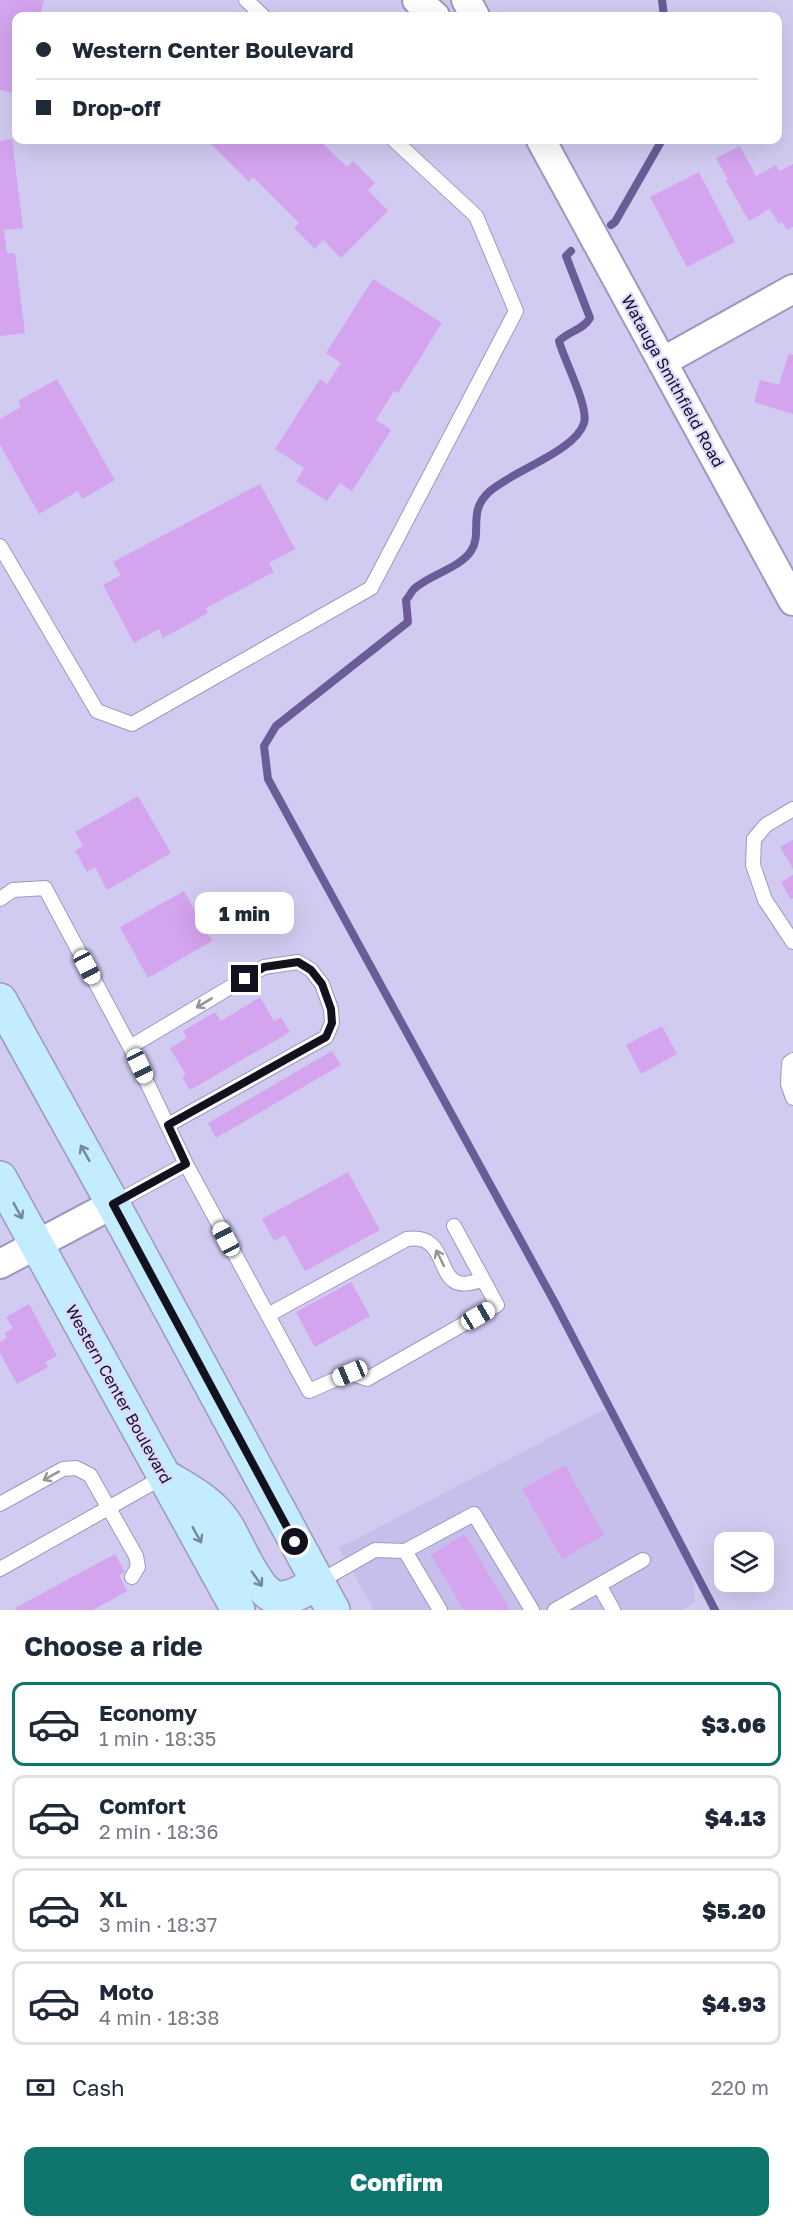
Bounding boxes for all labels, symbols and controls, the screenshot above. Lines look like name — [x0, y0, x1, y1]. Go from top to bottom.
text: Western Center Boulevard — [72, 36, 354, 63]
text: Drop-off — [72, 94, 161, 121]
street label: Watauga Smithfield Road — [617, 291, 729, 471]
callout: 1 min — [196, 892, 294, 934]
text: 1 min — [219, 901, 270, 925]
car — [71, 947, 103, 987]
route end — [231, 965, 258, 992]
one-way arrow — [196, 997, 213, 1009]
car — [124, 1046, 156, 1086]
one-way arrow — [78, 1144, 90, 1161]
one-way arrow — [13, 1202, 24, 1220]
car — [210, 1219, 242, 1259]
one-way arrow — [433, 1249, 445, 1267]
car — [458, 1299, 498, 1333]
street label: Western Center Boulevard — [61, 1301, 177, 1487]
car — [330, 1358, 370, 1388]
one-way arrow — [43, 1471, 61, 1482]
one-way arrow — [191, 1526, 203, 1543]
route start — [281, 1528, 308, 1555]
map controls — [714, 1532, 774, 1592]
button: layers — [714, 1532, 774, 1592]
one-way arrow — [251, 1571, 263, 1587]
text: Choose a ride — [24, 1630, 203, 1662]
icon: car — [27, 1697, 81, 1751]
text: Economy — [99, 1699, 197, 1726]
text: $3.06 — [701, 1711, 766, 1738]
text: 1 min · 18:35 — [99, 1726, 216, 1750]
icon: car — [27, 1790, 81, 1844]
text: Comfort — [99, 1792, 186, 1819]
text: $4.13 — [705, 1804, 766, 1831]
text: 2 min · 18:36 — [99, 1819, 219, 1843]
icon: car — [27, 1883, 81, 1937]
text: XL — [99, 1885, 127, 1912]
text: $5.20 — [702, 1897, 766, 1924]
text: 3 min · 18:37 — [99, 1912, 217, 1936]
icon: car — [27, 1976, 81, 2030]
text: Moto — [99, 1978, 154, 2005]
text: $4.93 — [702, 1990, 766, 2017]
text: 4 min · 18:38 — [99, 2005, 219, 2029]
icon: cash — [24, 2071, 57, 2104]
text: Cash — [72, 2074, 125, 2101]
text: 220 m — [711, 2075, 769, 2099]
button: Confirm — [24, 2147, 769, 2216]

